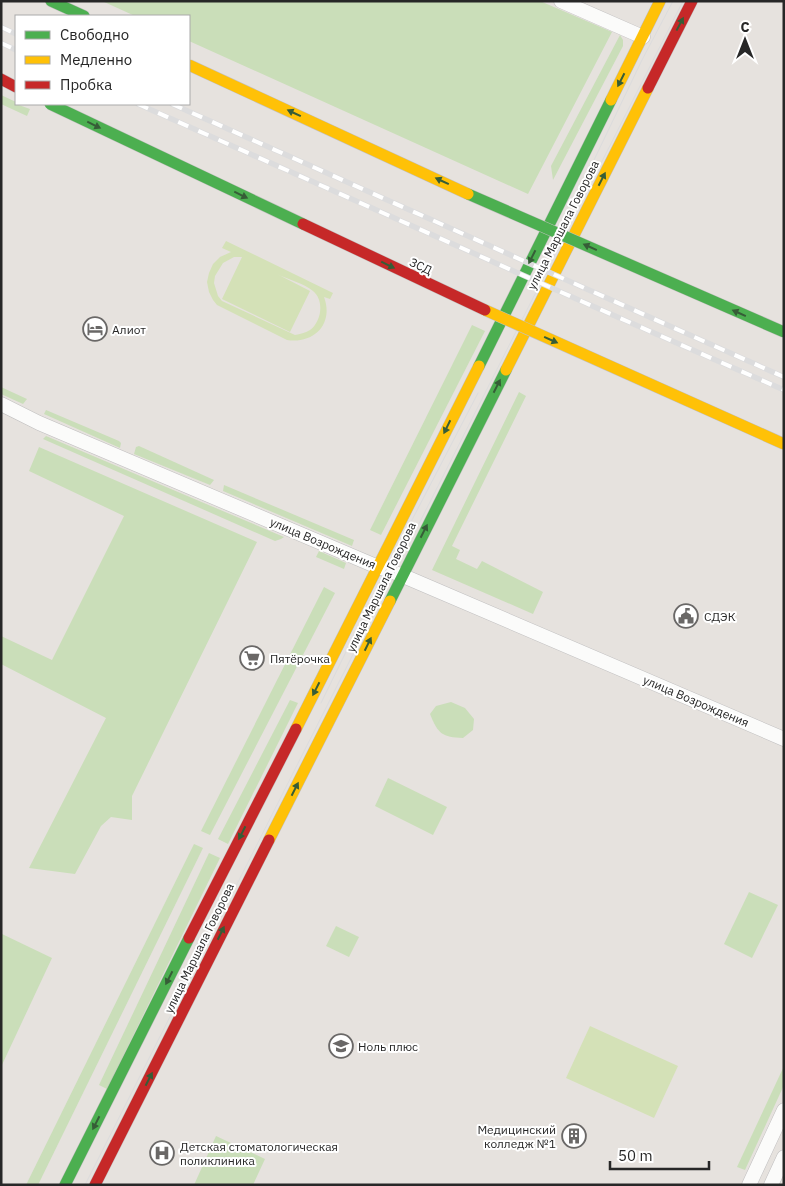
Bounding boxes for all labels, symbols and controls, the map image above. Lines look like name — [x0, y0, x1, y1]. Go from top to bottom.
legend — [15, 15, 190, 105]
north arrow — [720, 15, 770, 65]
one-way arrow — [676, 17, 684, 32]
text: С — [740, 18, 750, 36]
text: Свободно — [60, 25, 129, 44]
text: Медленно — [60, 50, 132, 69]
one-way arrow — [617, 73, 625, 87]
text: Пробка — [60, 75, 112, 94]
one-way arrow — [287, 109, 301, 117]
one-way arrow — [87, 121, 101, 129]
street label: улица Маршала Говорова — [524, 157, 602, 292]
one-way arrow — [598, 172, 606, 186]
one-way arrow — [435, 177, 449, 185]
one-way arrow — [234, 191, 248, 199]
one-way arrow — [583, 243, 597, 251]
one-way arrow — [528, 250, 536, 264]
street label: ЗСД — [407, 254, 435, 278]
one-way arrow — [380, 261, 395, 269]
one-way arrow — [732, 308, 746, 316]
hotel icon: Алиот — [82, 316, 108, 342]
place label: Алиот — [112, 322, 146, 337]
one-way arrow — [544, 336, 558, 344]
one-way arrow — [493, 379, 501, 394]
one-way arrow — [443, 420, 451, 434]
street label: улица Возрождения — [268, 514, 378, 572]
street label: улица Маршала Говорова — [343, 519, 419, 655]
one-way arrow — [419, 524, 428, 539]
public building icon: СДЭК — [673, 603, 699, 629]
place label: СДЭК — [704, 609, 736, 624]
one-way arrow — [364, 636, 372, 651]
supermarket icon: Пятёрочка — [239, 645, 265, 671]
place label: Пятёрочка — [270, 651, 330, 666]
street label: улица Возрождения — [641, 672, 751, 730]
one-way arrow — [312, 681, 320, 696]
one-way arrow — [291, 781, 299, 796]
one-way arrow — [238, 826, 246, 840]
street label: улица Маршала Говорова — [161, 880, 237, 1016]
one-way arrow — [217, 926, 225, 940]
one-way arrow — [165, 971, 173, 985]
school or university icon: Ноль плюс — [328, 1033, 354, 1059]
place label: Ноль плюс — [358, 1039, 418, 1054]
one-way arrow — [145, 1072, 153, 1086]
one-way arrow — [92, 1116, 100, 1131]
place label: Медицинский колледж №1 — [477, 1122, 556, 1151]
building icon: Медицинский колледж №1 — [561, 1123, 587, 1149]
scale bar — [610, 1138, 709, 1170]
place label: Детская стоматологическая поликлиника — [180, 1139, 338, 1168]
hospital icon: Детская стоматологическая поликлиника — [149, 1140, 175, 1166]
text: 50 m — [618, 1146, 653, 1165]

